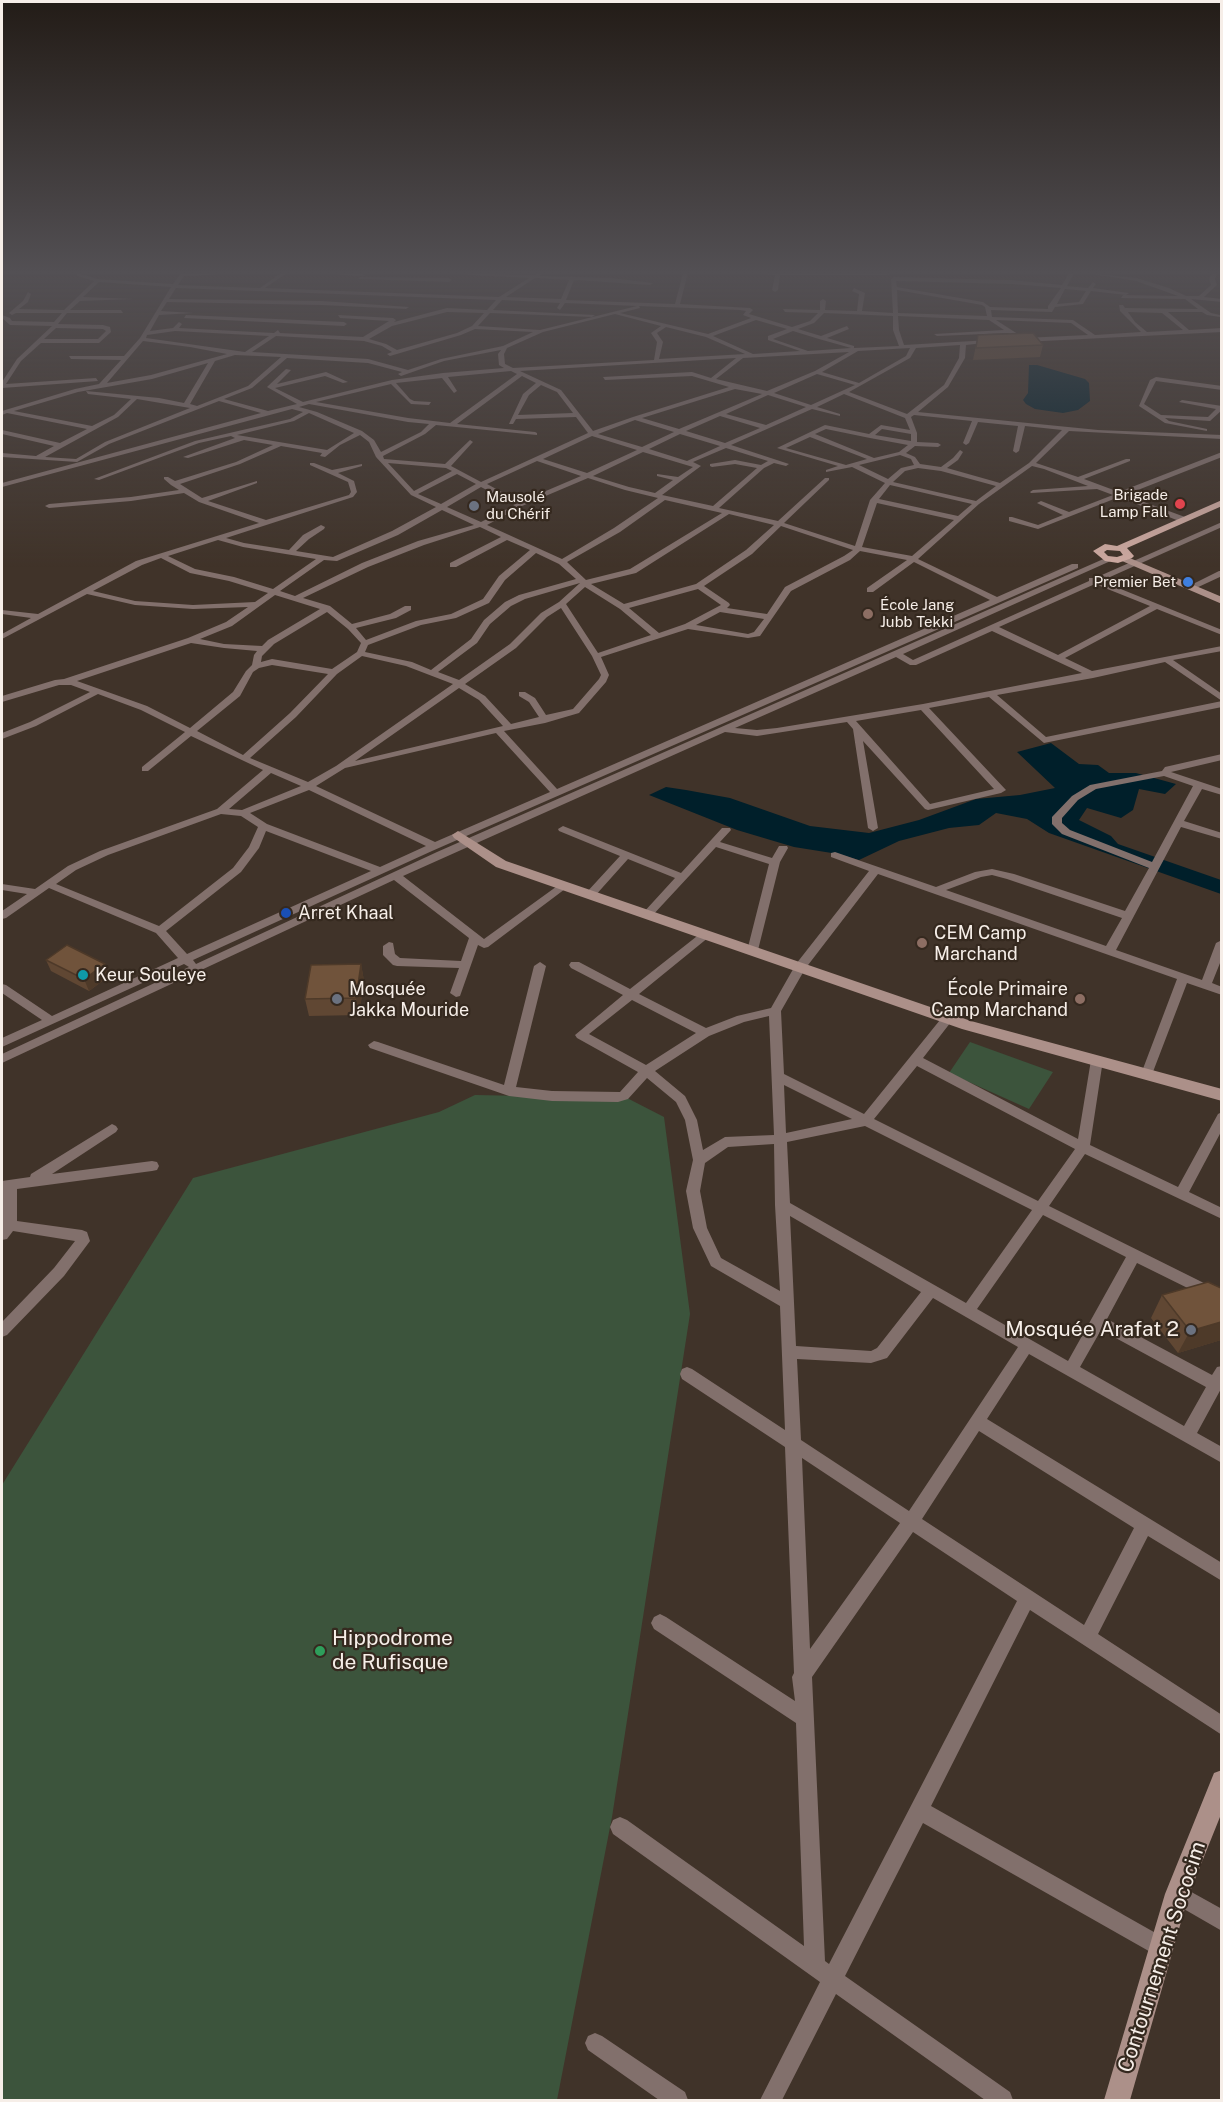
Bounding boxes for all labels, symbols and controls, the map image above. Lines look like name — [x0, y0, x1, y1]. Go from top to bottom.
place label: Brigade Lamp Fall — [1100, 486, 1168, 521]
place label: Mausolé du Chérif — [486, 488, 550, 523]
marker: Brigade Lamp Fall — [1173, 497, 1187, 511]
marker: Mausolé du Chérif — [467, 499, 481, 513]
place label: Premier Bet — [1093, 573, 1176, 591]
marker: Premier Bet — [1181, 575, 1195, 589]
place label: École Jang Jubb Tekki — [880, 596, 954, 631]
marker: École Jang Jubb Tekki — [861, 607, 875, 621]
place label: Arret Khaal — [298, 902, 394, 924]
marker: Arret Khaal — [279, 906, 293, 920]
place label: CEM Camp Marchand — [934, 922, 1027, 964]
marker: CEM Camp Marchand — [915, 936, 929, 950]
place label: Keur Souleye — [95, 964, 206, 986]
marker: Keur Souleye — [76, 968, 90, 982]
place label: Mosquée Jakka Mouride — [349, 978, 469, 1020]
place label: École Primaire Camp Marchand — [931, 978, 1068, 1020]
marker: Mosquée Jakka Mouride — [330, 992, 344, 1006]
marker: École Primaire Camp Marchand — [1073, 992, 1087, 1006]
place label: Mosquée Arafat 2 — [1005, 1317, 1179, 1343]
marker: Mosquée Arafat 2 — [1184, 1323, 1198, 1337]
place label: Hippodrome de Rufisque — [332, 1626, 453, 1676]
marker: Hippodrome de Rufisque — [313, 1644, 327, 1658]
street label: Contournement Sococim — [1113, 1838, 1211, 2076]

